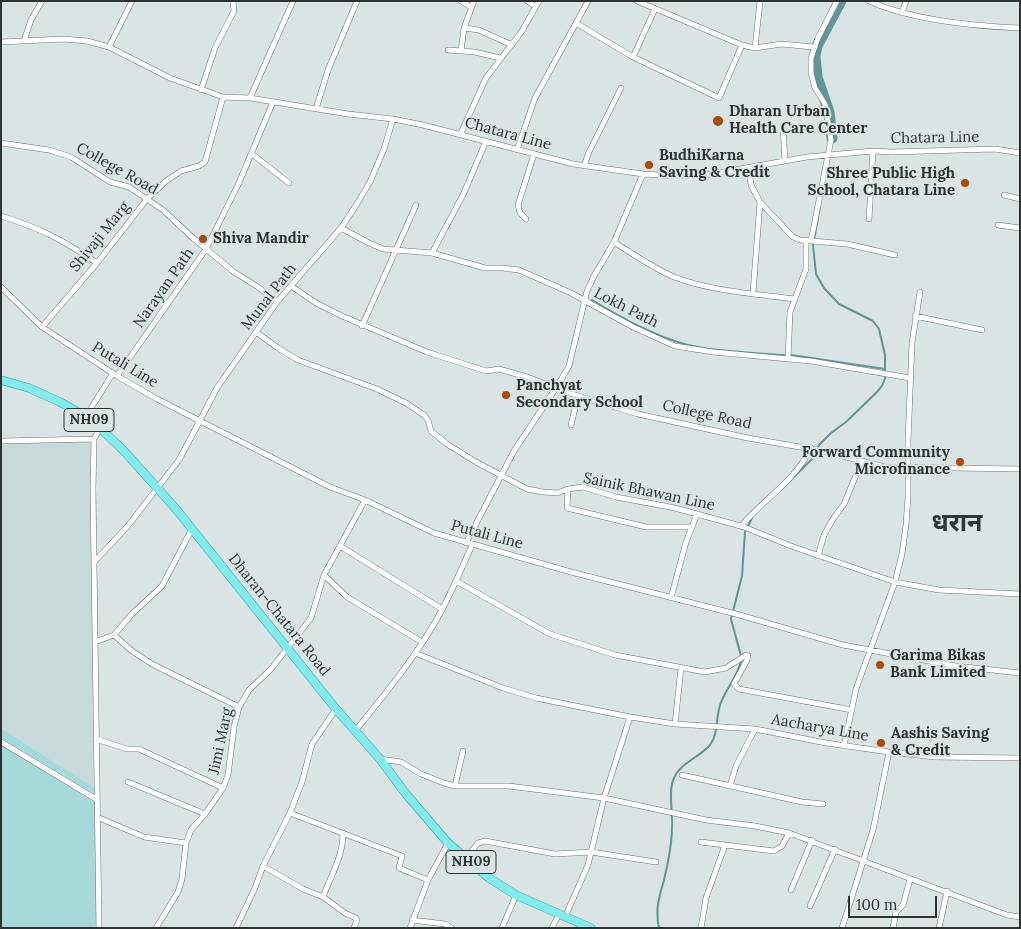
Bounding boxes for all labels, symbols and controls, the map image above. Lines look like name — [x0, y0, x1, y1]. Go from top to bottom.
place label: Dharan Urban Health Care Center — [729, 103, 867, 138]
street label: Chatara Line — [463, 114, 553, 154]
marker: Dharan Urban Health Care Center — [711, 114, 725, 128]
street label: Chatara Line — [890, 128, 980, 148]
street label: College Road — [73, 139, 161, 199]
place label: BudhiKarna Saving & Credit — [659, 147, 770, 182]
marker: BudhiKarna Saving & Credit — [643, 159, 655, 171]
place label: Shree Public High School, Chatara Line — [808, 165, 955, 200]
marker: Shree Public High School, Chatara Line — [959, 177, 971, 189]
street label: Shivaji Marg — [66, 198, 134, 276]
place label: Shiva Mandir — [213, 230, 309, 248]
marker: Shiva Mandir — [197, 233, 209, 245]
street label: Narayan Path — [130, 245, 198, 331]
street label: Munal Path — [238, 260, 300, 334]
street label: Lokh Path — [591, 284, 661, 332]
street label: Putali Line — [89, 338, 161, 392]
place label: Panchyat Secondary School — [516, 377, 643, 412]
marker: Panchyat Secondary School — [500, 389, 512, 401]
street label: College Road — [661, 397, 753, 433]
road number: NH09 — [64, 408, 114, 432]
place label: Forward Community Microfinance — [802, 444, 950, 479]
marker: Forward Community Microfinance — [954, 456, 966, 468]
street label: Sainik Bhawan Line — [581, 469, 717, 515]
district label: धरान — [932, 509, 982, 539]
street label: Putali Line — [449, 517, 525, 553]
street label: Dharan-Chatara Road — [224, 550, 334, 680]
place label: Garima Bikas Bank Limited — [890, 647, 986, 682]
marker: Garima Bikas Bank Limited — [874, 659, 886, 671]
street label: Jimi Marg — [205, 706, 237, 776]
street label: Aacharya Line — [770, 711, 870, 745]
place label: Aashis Saving & Credit — [891, 725, 989, 760]
marker: Aashis Saving & Credit — [875, 737, 887, 749]
road number: NH09 — [446, 850, 496, 874]
scale bar — [851, 886, 940, 918]
text: 100 m — [856, 895, 897, 914]

